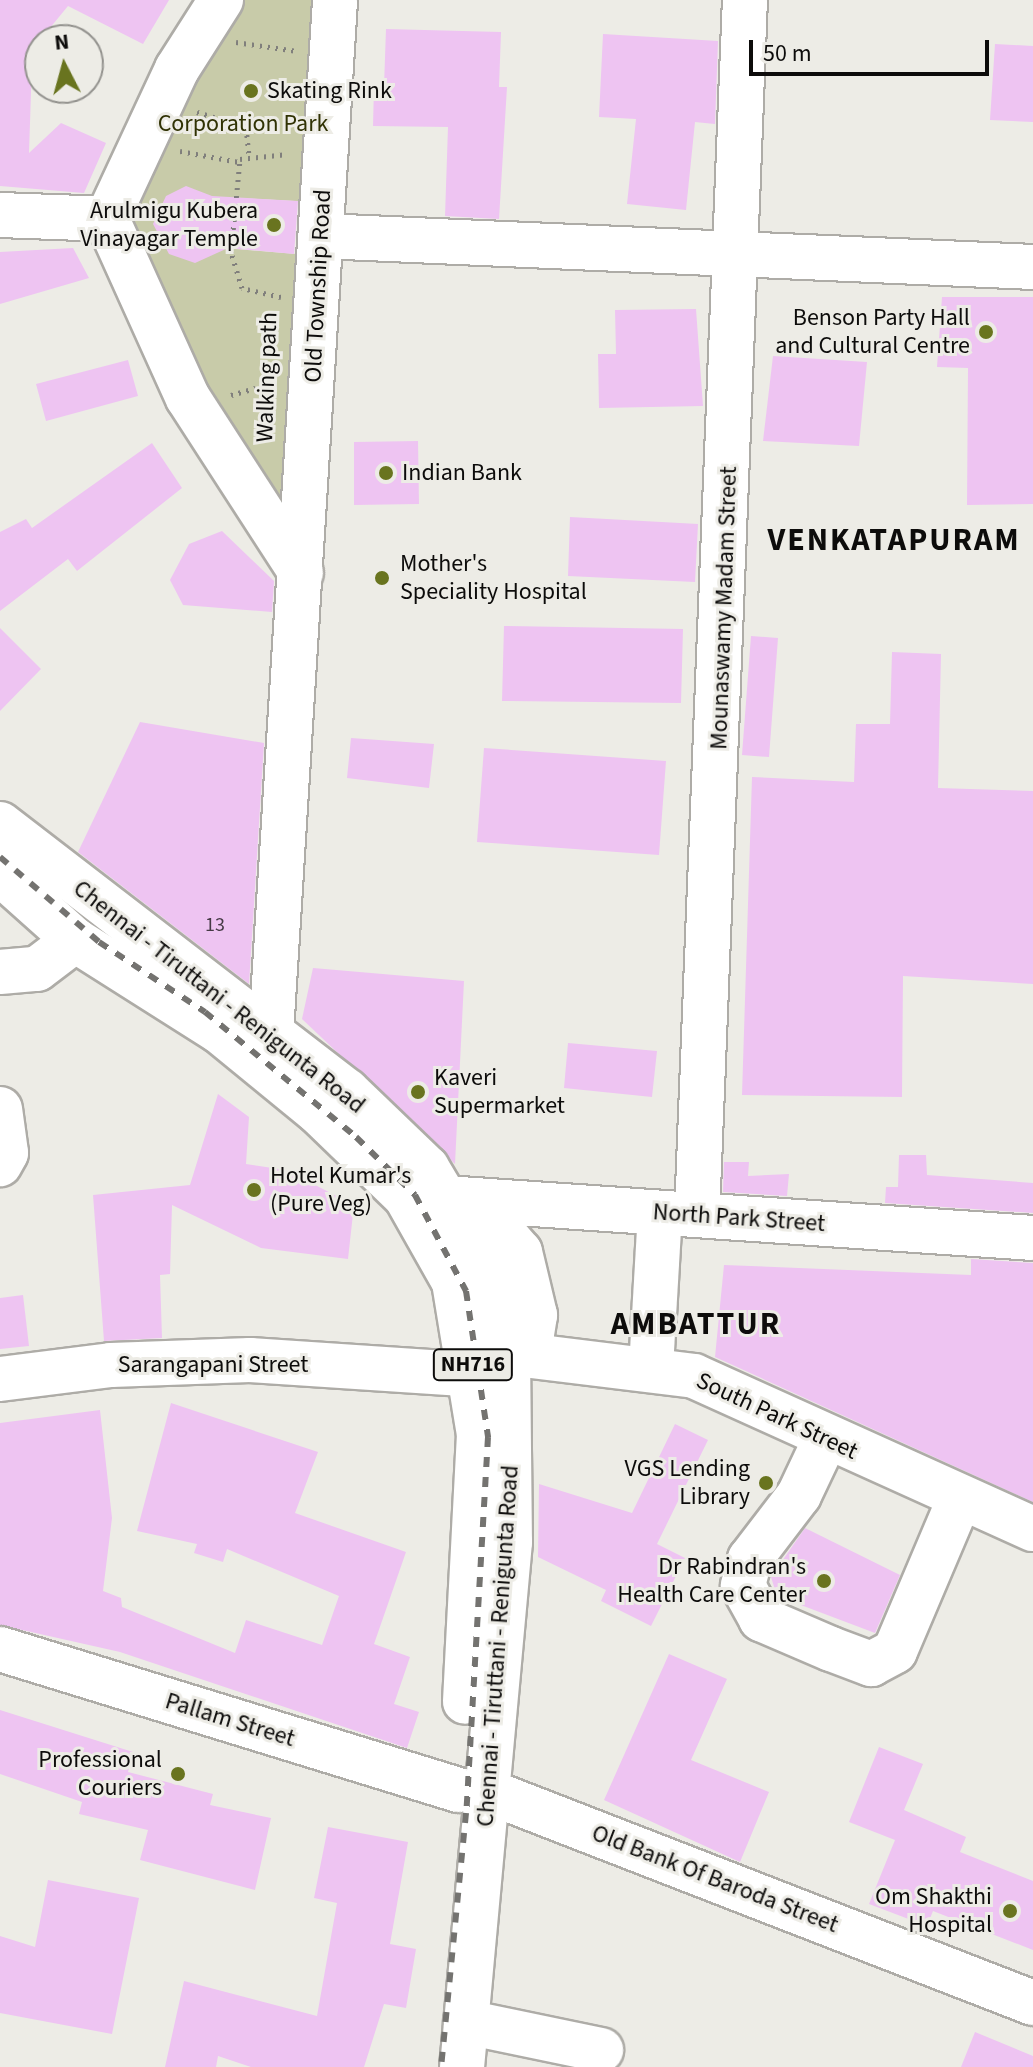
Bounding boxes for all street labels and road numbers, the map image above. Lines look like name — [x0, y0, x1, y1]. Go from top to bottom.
street label: Old Township Road — [299, 189, 337, 383]
street label: Walking path — [250, 311, 284, 443]
street label: Mounaswamy Madam Street — [705, 466, 743, 750]
street label: Chennai - Tiruttani - Renigunta Road — [67, 874, 371, 1120]
street label: North Park Street — [652, 1198, 826, 1238]
road number: NH716 — [431, 1347, 515, 1383]
street label: Sarangapani Street — [118, 1351, 308, 1379]
street label: South Park Street — [692, 1366, 862, 1466]
street label: Chennai - Tiruttani - Renigunta Road — [471, 1464, 525, 1828]
street label: Pallam Street — [162, 1687, 298, 1753]
street label: Old Bank Of Baroda Street — [588, 1819, 842, 1939]

